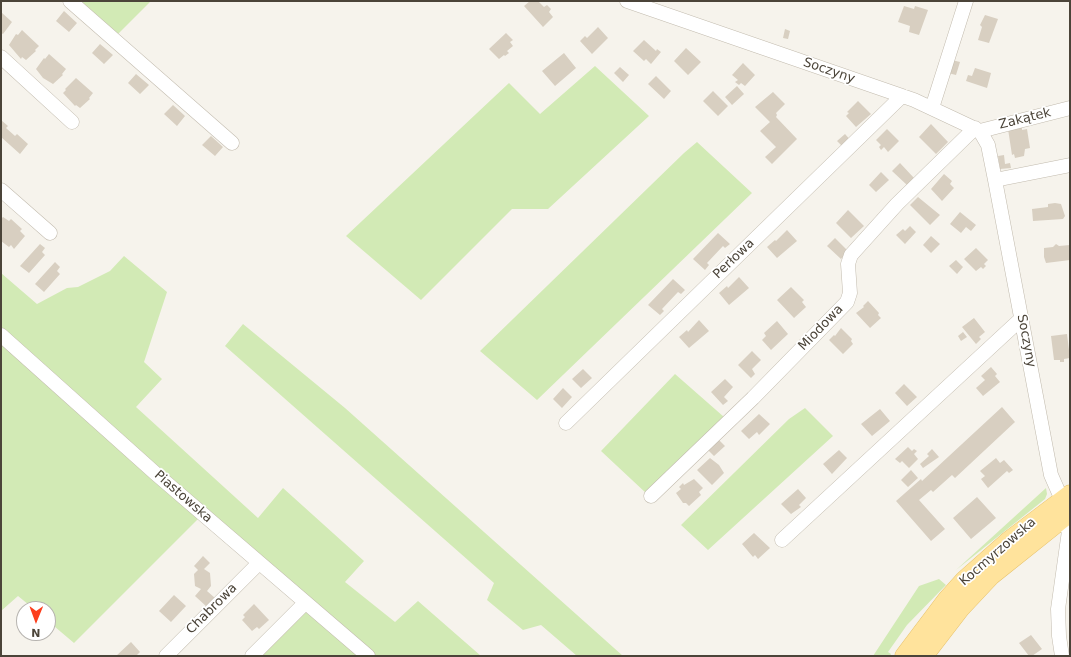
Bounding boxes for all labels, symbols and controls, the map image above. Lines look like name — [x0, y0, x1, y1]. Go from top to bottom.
street label: Soczyny — [801, 55, 857, 87]
street label: Zakątek — [997, 105, 1053, 133]
street label: Perłowa — [710, 236, 758, 282]
street label: Miodowa — [795, 302, 847, 354]
street label: Soczyny — [1013, 313, 1039, 369]
street label: Piastowska — [151, 468, 215, 526]
street label: Kocmyrzowska — [957, 515, 1039, 589]
street label: Chabrowa — [183, 580, 241, 638]
north arrow — [16, 601, 56, 641]
text: N — [31, 626, 41, 639]

